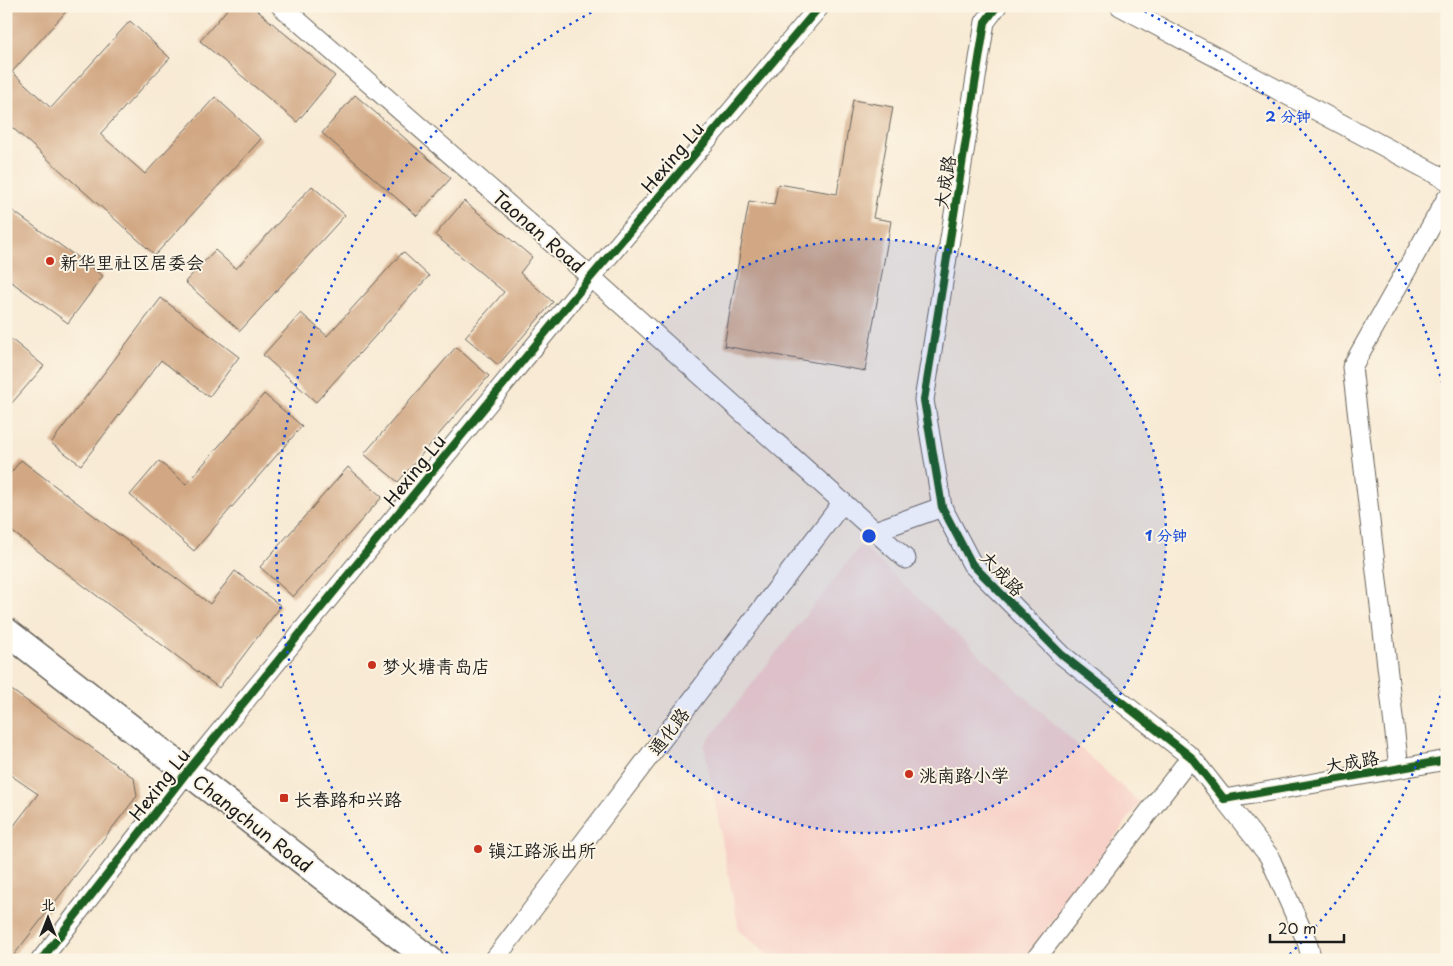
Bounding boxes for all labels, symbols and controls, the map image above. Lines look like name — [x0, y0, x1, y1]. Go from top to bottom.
text: 2 分钟 — [1265, 104, 1311, 127]
street label: Hexing Lu — [634, 116, 710, 198]
street label: 大成路 — [926, 153, 962, 211]
street label: Taonan Road — [487, 183, 591, 279]
place label: 新华里社区居委会 — [60, 248, 204, 275]
marker: 新华里社区居委会 — [44, 255, 56, 267]
street label: Hexing Lu — [377, 428, 451, 512]
text: 1 分钟 — [1145, 523, 1187, 546]
centre of rings — [860, 527, 878, 545]
street label: 大成路 — [975, 544, 1031, 602]
place label: 梦火塘青岛店 — [382, 652, 490, 679]
marker: 梦火塘青岛店 — [366, 659, 378, 671]
street label: 通化路 — [641, 701, 695, 761]
street label: Hexing Lu — [122, 742, 196, 826]
street label: 大成路 — [1323, 743, 1381, 779]
place label: 洮南路小学 — [919, 761, 1009, 788]
street label: Changchun Road — [187, 768, 319, 878]
marker: 洮南路小学 — [903, 768, 915, 780]
place label: 长春路和兴路 — [294, 785, 402, 812]
marker: 长春路和兴路 — [278, 792, 290, 804]
place label: 镇江路派出所 — [488, 836, 596, 863]
marker: 镇江路派出所 — [472, 843, 484, 855]
north arrow — [22, 894, 72, 944]
text: 北 — [41, 894, 55, 915]
scale bar — [1270, 911, 1344, 943]
text: 20 m — [1278, 916, 1317, 939]

